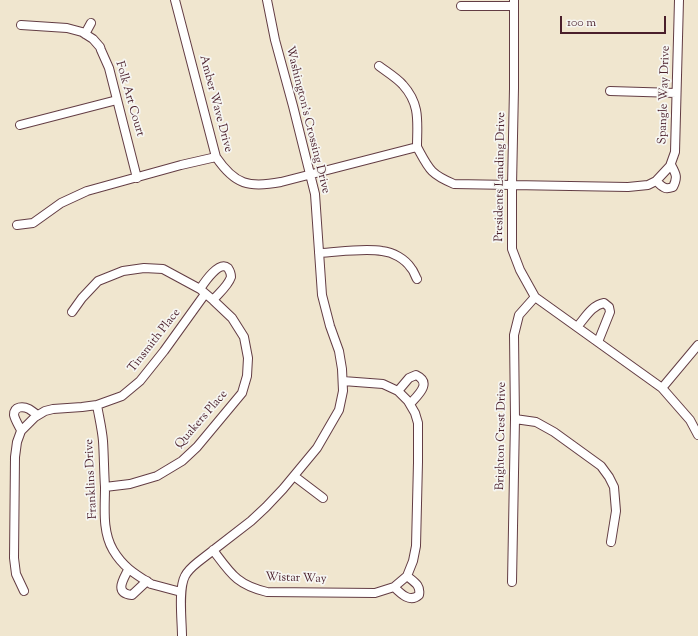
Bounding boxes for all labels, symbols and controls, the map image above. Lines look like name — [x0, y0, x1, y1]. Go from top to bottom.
scale bar — [562, 8, 668, 34]
text: 100 m — [567, 14, 596, 32]
street label: Washington's Crossing Drive — [282, 45, 332, 195]
street label: Spangle Way Drive — [656, 45, 674, 145]
street label: Amber Wave Drive — [195, 54, 235, 154]
street label: Folk Art Court — [111, 60, 147, 138]
street label: Presidents Landing Drive — [493, 112, 509, 242]
street label: Tinsmith Place — [126, 306, 184, 376]
street label: Brighton Crest Drive — [494, 382, 510, 490]
street label: Quakers Place — [173, 388, 231, 452]
street label: Franklins Drive — [83, 439, 101, 519]
street label: Wistar Way — [265, 571, 327, 587]

